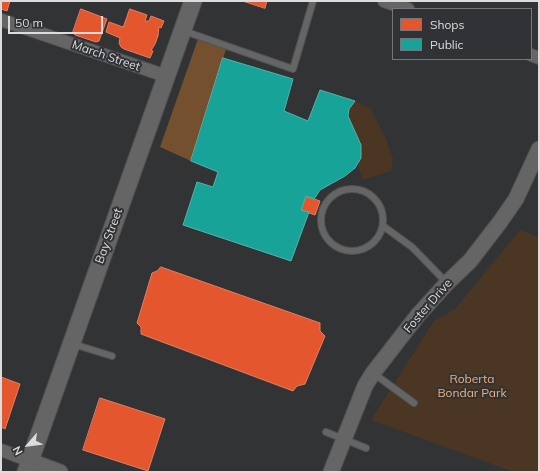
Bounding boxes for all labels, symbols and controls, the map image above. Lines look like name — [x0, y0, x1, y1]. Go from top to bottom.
scale bar — [10, 8, 105, 34]
legend — [392, 8, 532, 60]
text: 50 m — [15, 15, 43, 30]
text: Shops — [430, 17, 465, 32]
text: Public — [430, 37, 464, 52]
street label: March Street — [70, 38, 142, 74]
street label: Bay Street — [92, 206, 126, 266]
street label: Foster Drive — [401, 276, 455, 336]
park label: Roberta Bondar Park — [437, 372, 507, 400]
north arrow — [8, 425, 48, 465]
text: N — [9, 444, 26, 458]

